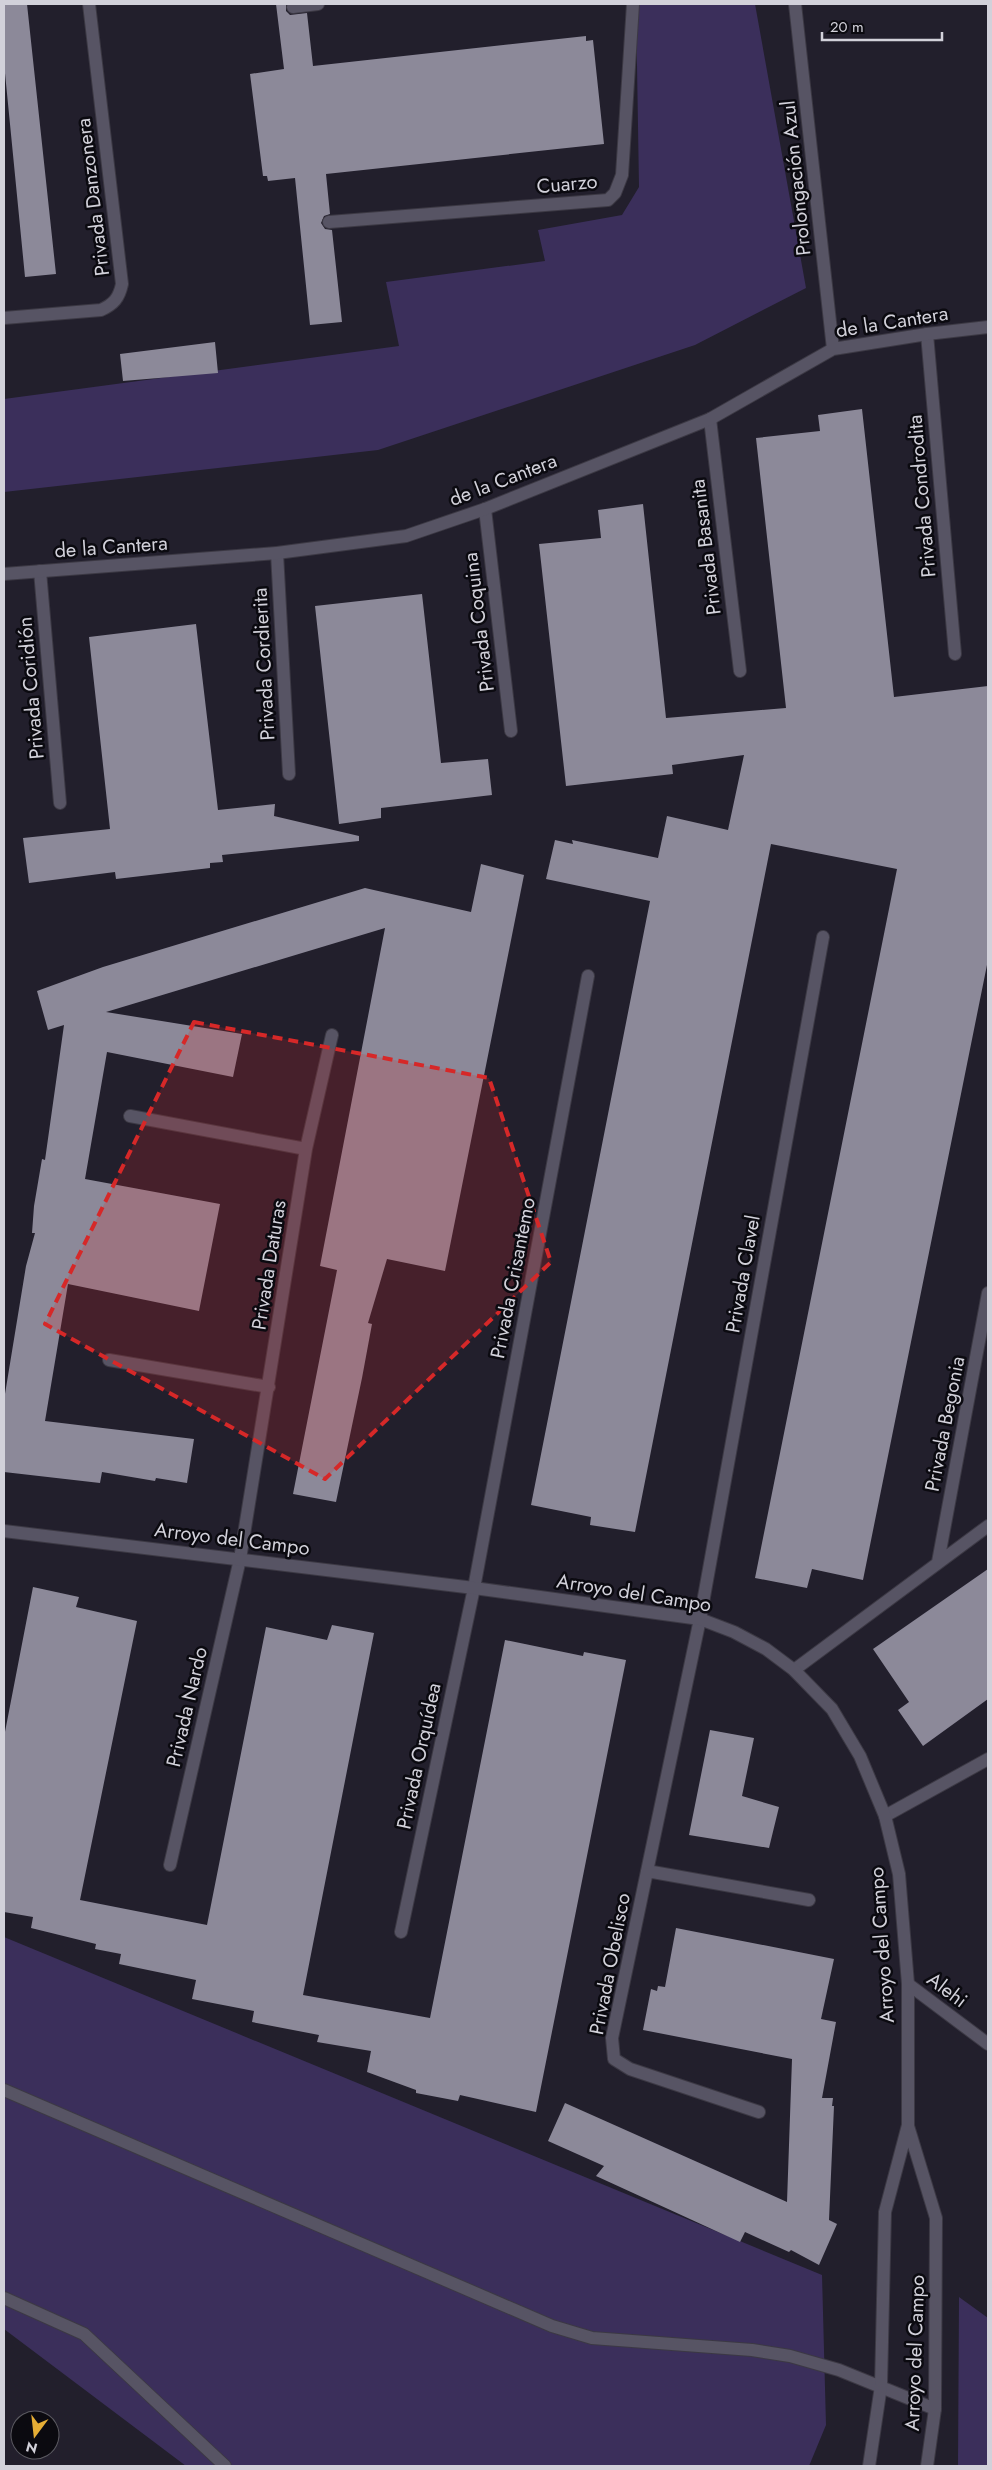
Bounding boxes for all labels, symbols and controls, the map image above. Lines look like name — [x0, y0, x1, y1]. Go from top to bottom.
scale bar — [822, 10, 942, 42]
text: 20 m — [830, 16, 864, 38]
street label: Prolongación Azul — [773, 99, 819, 257]
street label: Privada Danzonera — [69, 116, 117, 278]
street label: Cuarzo — [535, 167, 599, 201]
street label: de la Cantera — [834, 299, 950, 345]
street label: Privada Condrodita — [900, 413, 944, 579]
street label: de la Cantera — [445, 446, 561, 514]
street label: Privada Basanita — [683, 477, 729, 617]
street label: de la Cantera — [53, 529, 169, 565]
street label: Privada Coquina — [456, 551, 502, 693]
street label: Privada Cordierita — [246, 587, 282, 741]
street label: Privada Coridión — [10, 616, 52, 760]
street label: Privada Crisantemo — [483, 1195, 543, 1361]
street label: Privada Daturas — [244, 1198, 294, 1332]
street label: Privada Clavel — [718, 1213, 768, 1335]
street label: Privada Begonia — [918, 1354, 972, 1494]
street label: Arroyo del Campo — [153, 1515, 311, 1563]
street label: Arroyo del Campo — [555, 1566, 713, 1620]
street label: Privada Nardo — [159, 1644, 215, 1770]
street label: Privada Orquídea — [389, 1680, 449, 1832]
street label: Arroyo del Campo — [862, 1866, 902, 2024]
street label: Privada Obelisco — [582, 1891, 638, 2037]
street label: Alehi — [921, 1965, 973, 2015]
street label: Arroyo del Campo — [898, 2274, 932, 2432]
north arrow — [10, 2410, 60, 2460]
text: N — [24, 2436, 40, 2459]

